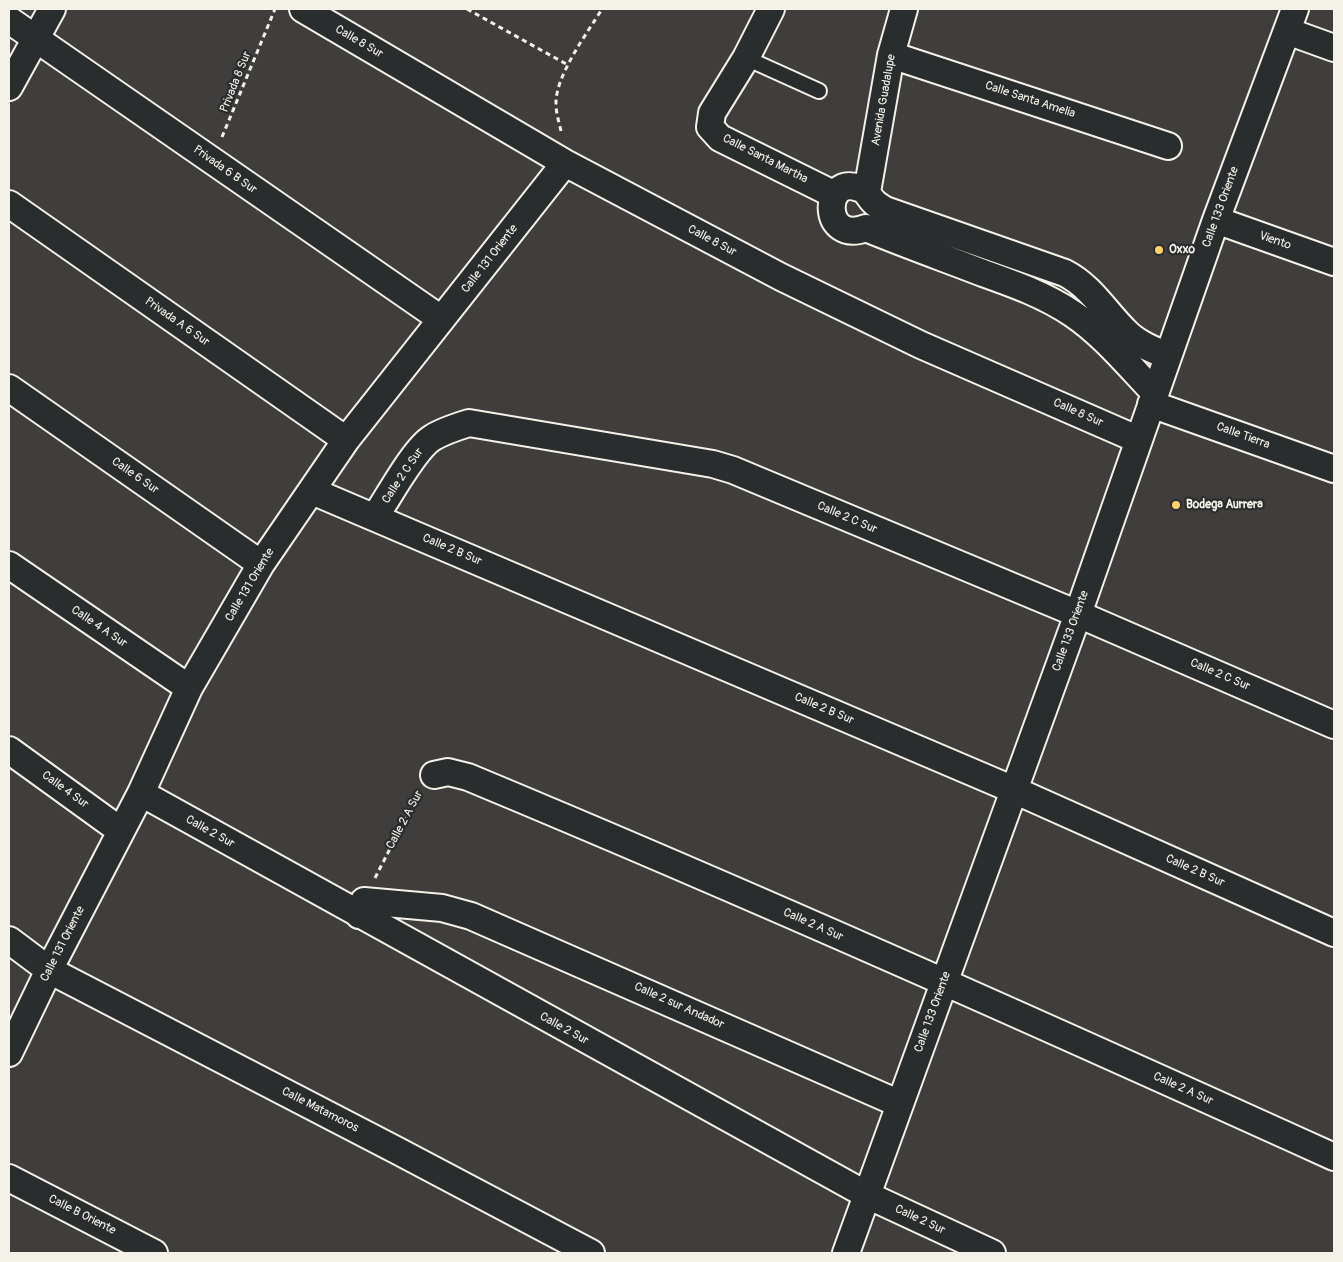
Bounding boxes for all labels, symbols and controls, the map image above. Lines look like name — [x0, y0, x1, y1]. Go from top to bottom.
street label: Calle 8 Sur — [332, 22, 386, 62]
street label: Privada 8 Sur — [217, 50, 255, 114]
street label: Avenida Guadalupe — [869, 53, 899, 147]
street label: Calle Santa Amelia — [983, 79, 1077, 121]
street label: Calle Santa Martha — [720, 131, 810, 187]
street label: Privada 6 B Sur — [190, 143, 260, 197]
street label: Calle 133 Oriente — [1200, 165, 1242, 249]
street label: Calle 131 Oriente — [459, 222, 521, 296]
street label: Calle 8 Sur — [685, 222, 739, 260]
street label: Viento — [1257, 229, 1293, 253]
place label: Oxxo — [1169, 243, 1195, 257]
marker: Oxxo — [1153, 244, 1165, 256]
street label: Privada A 6 Sur — [142, 294, 212, 350]
street label: Calle 8 Sur — [1051, 396, 1105, 430]
street label: Calle Tierra — [1214, 420, 1272, 452]
street label: Calle 2 C Sur — [379, 446, 427, 506]
street label: Calle 6 Sur — [109, 455, 161, 497]
place label: Bodega Aurrera — [1186, 498, 1263, 512]
street label: Calle 2 C Sur — [815, 499, 879, 537]
marker: Bodega Aurrera — [1170, 499, 1182, 511]
street label: Calle 2 B Sur — [420, 531, 484, 569]
street label: Calle 131 Oriente — [222, 546, 278, 624]
street label: Calle 133 Oriente — [1050, 589, 1092, 673]
street label: Calle 4 A Sur — [68, 603, 130, 651]
street label: Calle 2 C Sur — [1188, 656, 1252, 694]
street label: Calle 2 B Sur — [792, 690, 856, 728]
street label: Calle 4 Sur — [39, 768, 91, 812]
street label: Calle 2 A Sur — [384, 788, 426, 852]
street label: Calle 2 Sur — [183, 813, 237, 851]
street label: Calle 2 B Sur — [1163, 852, 1227, 890]
street label: Calle 131 Oriente — [38, 904, 88, 984]
street label: Calle 2 A Sur — [781, 905, 845, 945]
street label: Calle 133 Oriente — [912, 970, 954, 1054]
street label: Calle 2 sur Andador — [632, 980, 726, 1032]
street label: Calle 2 Sur — [537, 1010, 591, 1048]
street label: Calle 2 A Sur — [1151, 1069, 1215, 1109]
street label: Calle Matamoros — [279, 1084, 361, 1136]
street label: Calle B Oriente — [46, 1192, 118, 1238]
street label: Calle 2 Sur — [893, 1202, 947, 1238]

